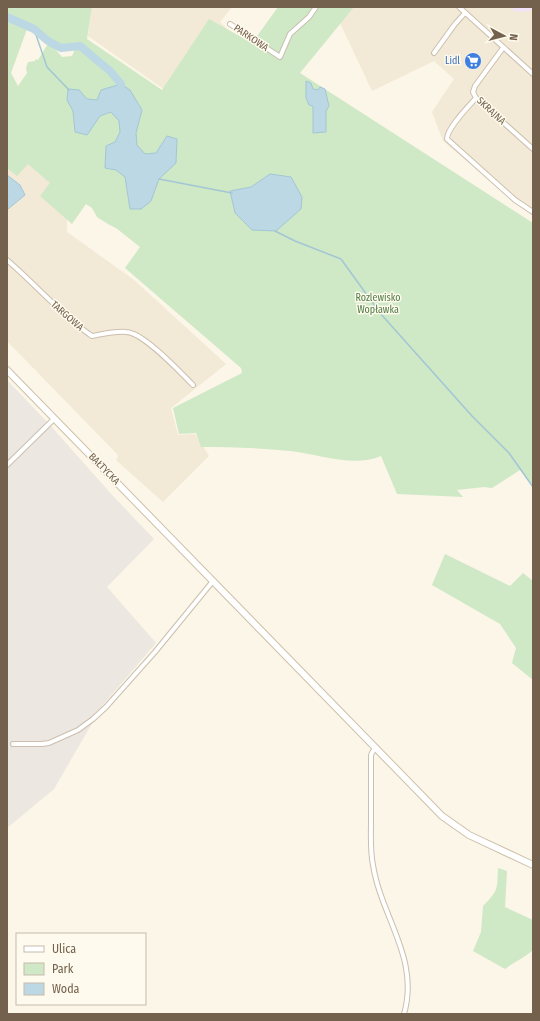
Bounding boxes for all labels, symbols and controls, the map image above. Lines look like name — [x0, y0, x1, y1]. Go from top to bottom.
north arrow — [484, 16, 524, 56]
street label: PARKOWA — [231, 22, 271, 54]
text: N — [507, 33, 520, 41]
supermarket icon: Lidl — [463, 51, 483, 71]
place label: Lidl — [445, 55, 460, 67]
street label: SKRAJNA — [474, 95, 508, 128]
park label: Rozlewisko Wopławka — [355, 292, 401, 316]
street label: TARGOWA — [48, 299, 86, 334]
street label: BAŁTYCKA — [86, 451, 123, 488]
legend — [16, 933, 146, 1005]
text: Ulica — [52, 942, 76, 956]
text: Park — [52, 962, 74, 976]
text: Woda — [52, 982, 80, 996]

